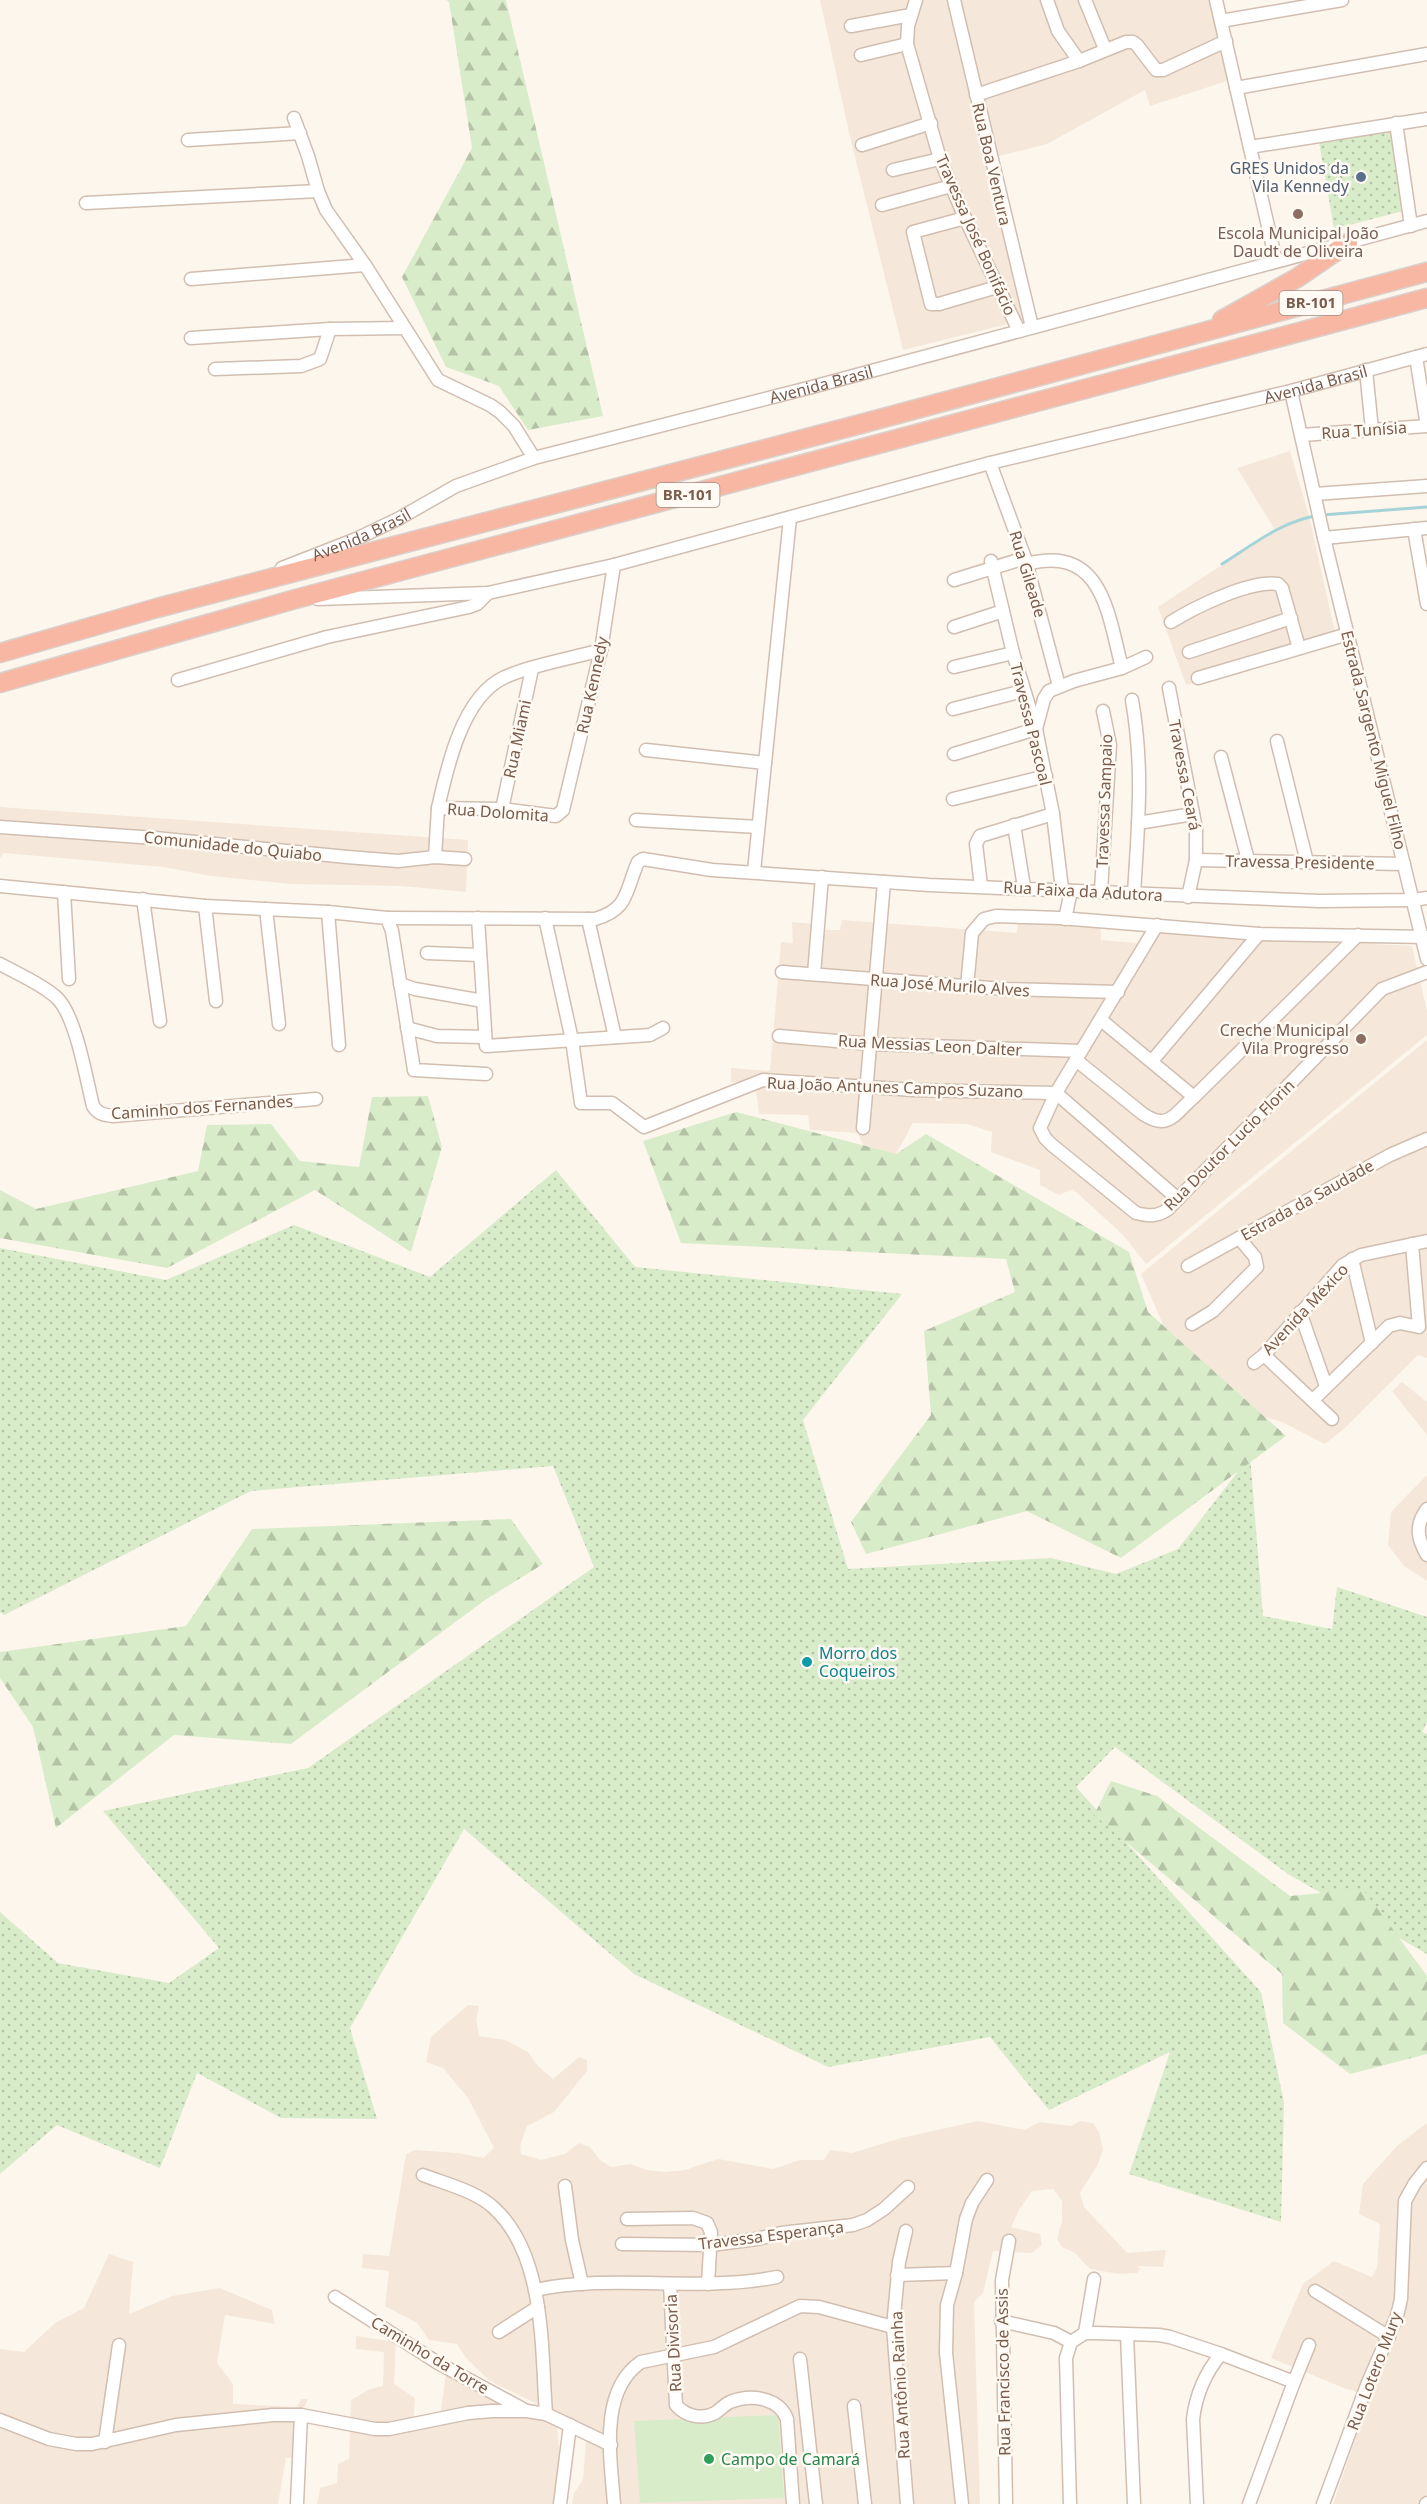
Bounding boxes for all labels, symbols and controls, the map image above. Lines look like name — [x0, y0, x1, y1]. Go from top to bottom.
street label: Rua Boa Ventura — [967, 100, 1017, 228]
street label: Travessa José Bonifácio — [931, 151, 1021, 319]
place label: GRES Unidos da Vila Kennedy — [1230, 157, 1350, 197]
marker: GRES Unidos da Vila Kennedy — [1354, 170, 1368, 184]
marker: Escola Municipal João Daudt de Oliveira — [1291, 207, 1305, 221]
place label: Escola Municipal João Daudt de Oliveira — [1217, 222, 1379, 262]
road number: BR-101 — [1280, 291, 1342, 315]
street label: Avenida Brasil — [767, 360, 875, 408]
street label: Avenida Brasil — [1262, 360, 1370, 408]
street label: Rua Tunísia — [1320, 416, 1408, 444]
road number: BR-101 — [656, 483, 720, 507]
street label: Avenida Brasil — [309, 503, 415, 566]
street label: Rua Gileade — [1004, 528, 1052, 620]
street label: Estrada Sargento Miguel Filho — [1336, 628, 1412, 852]
street label: Rua Kennedy — [571, 634, 613, 736]
street label: Travessa Pascoal — [1005, 660, 1057, 788]
street label: Rua Miami — [498, 698, 536, 780]
street label: Travessa Ceará — [1163, 718, 1207, 832]
street label: Travessa Sampaio — [1091, 733, 1117, 869]
street label: Rua Dolomita — [446, 797, 550, 827]
street label: Comunidade do Quiabo — [143, 826, 323, 866]
street label: Travessa Presidente — [1225, 850, 1375, 874]
street label: Rua Faixa da Adutora — [1003, 876, 1163, 906]
street label: Rua José Murilo Alves — [869, 968, 1031, 1002]
place label: Creche Municipal Vila Progresso — [1220, 1019, 1349, 1059]
street label: Rua Messias Leon Dalter — [837, 1029, 1023, 1061]
marker: Creche Municipal Vila Progresso — [1354, 1032, 1368, 1046]
street label: Rua João Antunes Campos Suzano — [766, 1072, 1024, 1102]
street label: Rua Doutor Lucio Florin — [1159, 1075, 1299, 1215]
street label: Caminho dos Fernandes — [110, 1090, 294, 1124]
street label: Estrada da Saudade — [1237, 1154, 1377, 1246]
street label: Avenida México — [1257, 1259, 1353, 1359]
place label: Morro dos Coqueiros — [819, 1642, 897, 1682]
marker: Morro dos Coqueiros — [800, 1655, 814, 1669]
street label: Travessa Esperança — [697, 2215, 845, 2255]
street label: Rua Francisco de Assis — [991, 2288, 1015, 2456]
street label: Rua Divisoria — [659, 2293, 687, 2393]
street label: Rua Lotero Mury — [1341, 2308, 1407, 2433]
street label: Rua Antônio Rainha — [885, 2310, 915, 2460]
street label: Caminho da Torre — [367, 2311, 493, 2399]
place label: Campo de Camará — [721, 2448, 860, 2470]
marker: Campo de Camará — [702, 2452, 716, 2466]

